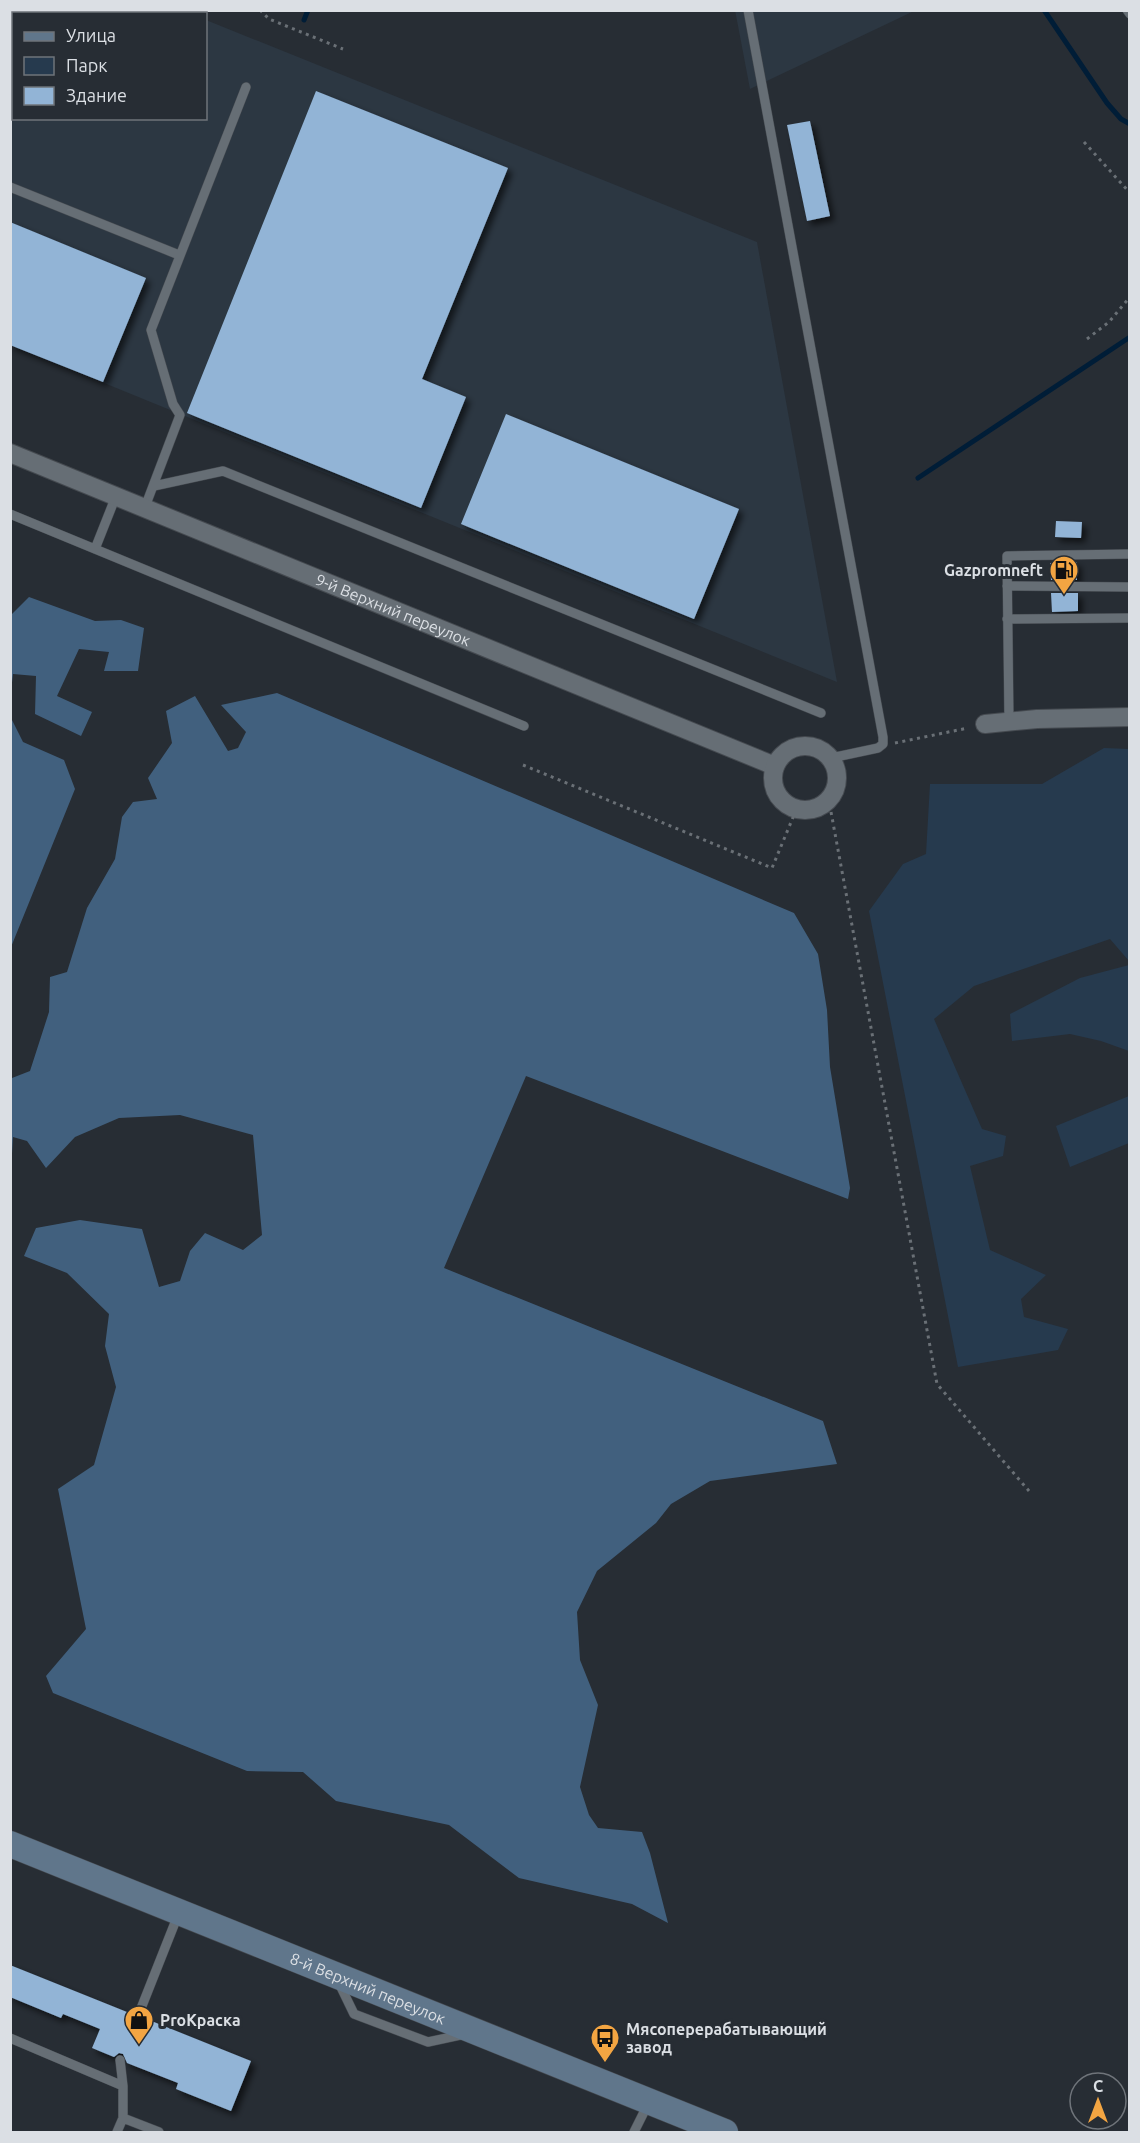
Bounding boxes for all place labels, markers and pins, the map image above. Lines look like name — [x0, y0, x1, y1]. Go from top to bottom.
fuel station icon: Gazpromneft — [1048, 554, 1080, 596]
place label: Gazpromneft — [944, 561, 1043, 579]
shop icon: ProКраска — [123, 2004, 155, 2046]
place label: ProКраска — [160, 2011, 241, 2029]
place label: Мясоперерабатывающий завод — [626, 2020, 827, 2056]
bus stop icon: Мясоперерабатывающий завод — [589, 2022, 621, 2064]

